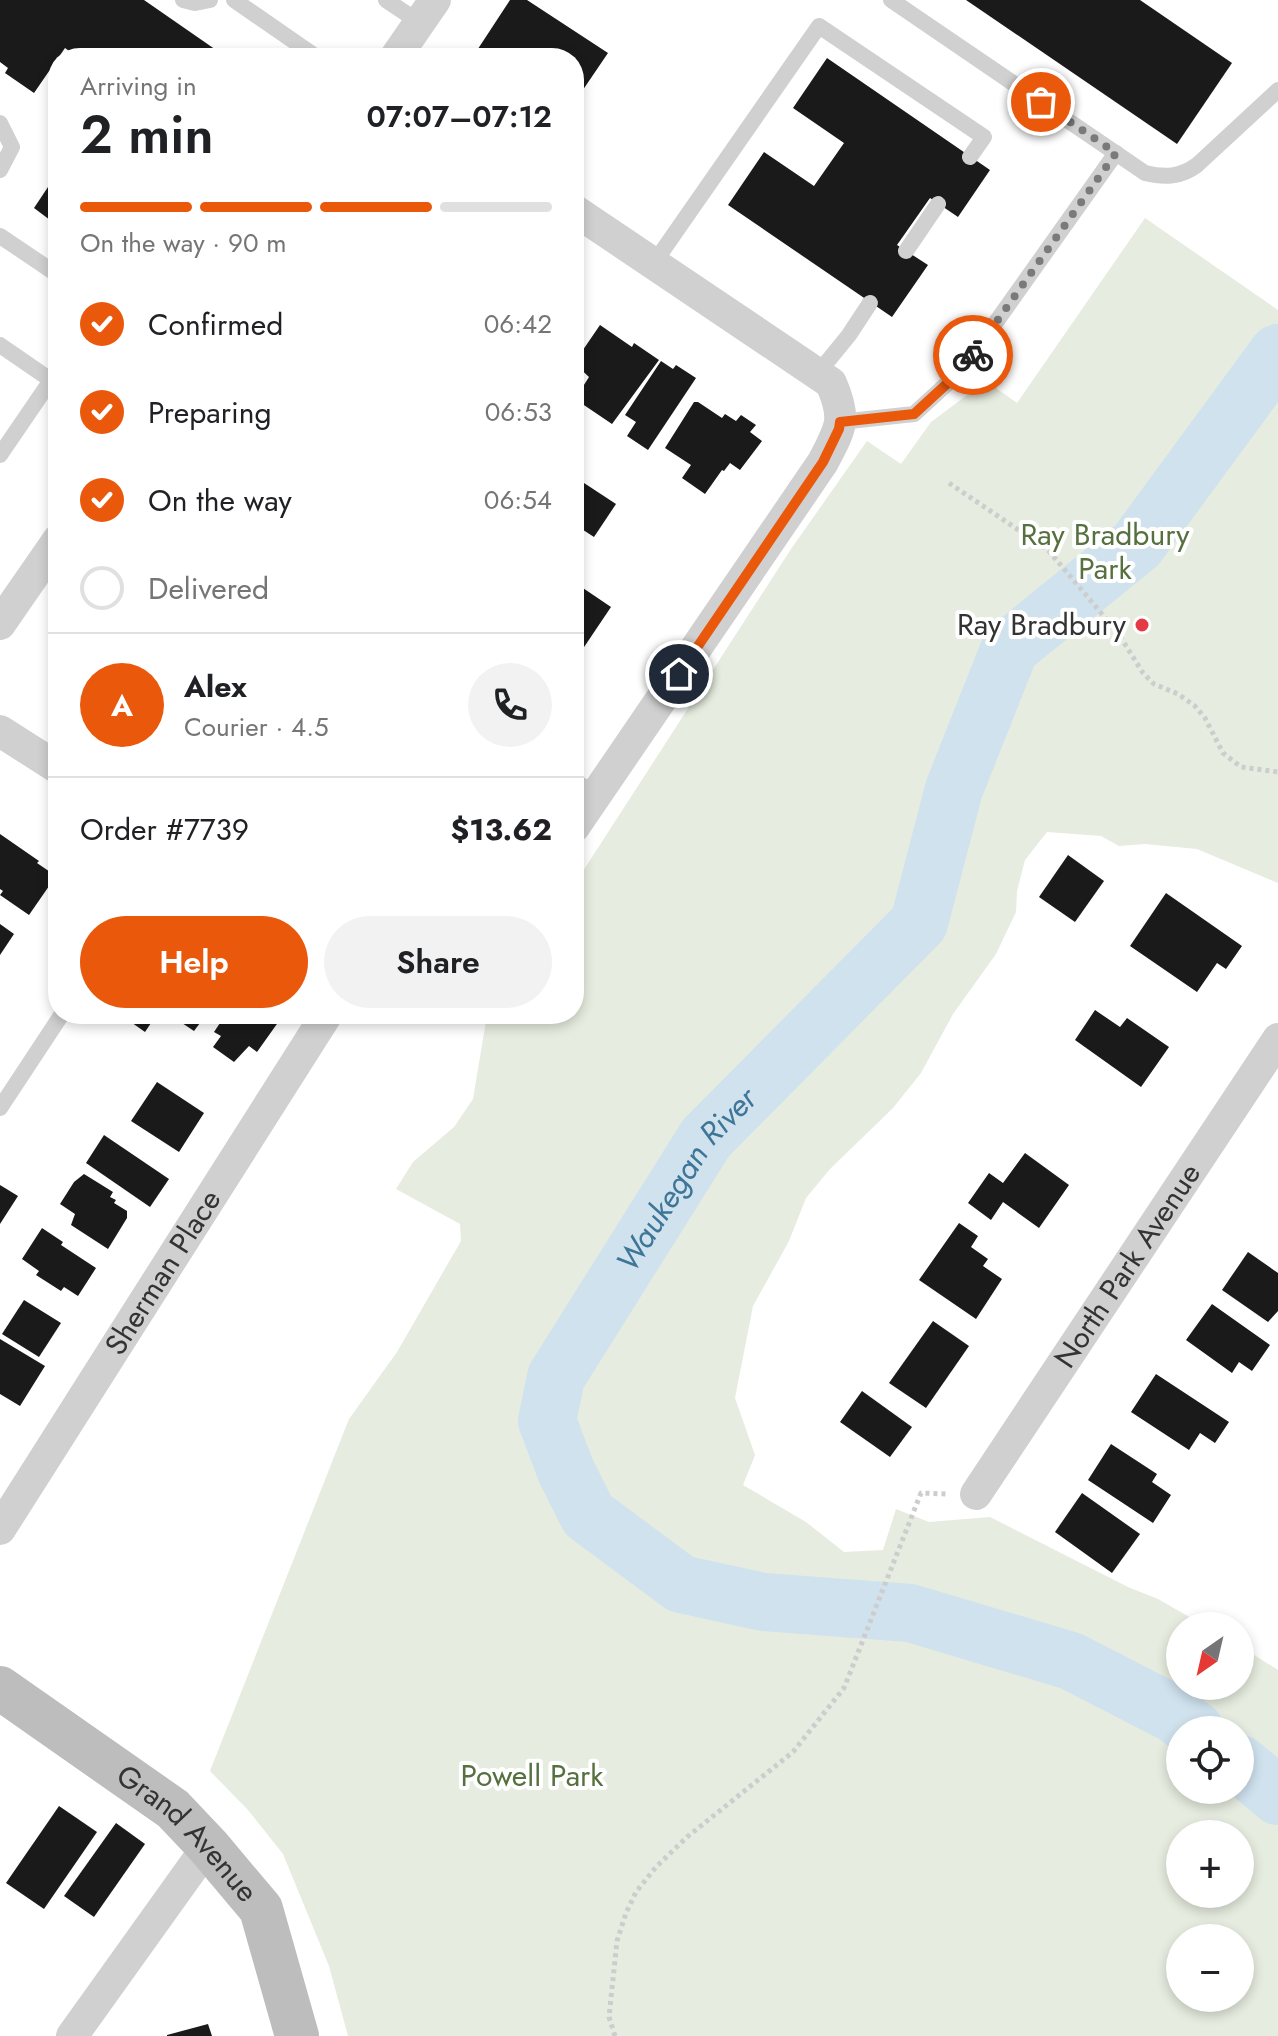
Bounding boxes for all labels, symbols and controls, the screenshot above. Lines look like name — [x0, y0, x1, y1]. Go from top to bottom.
text: Arriving in — [80, 67, 197, 105]
pin — [1007, 68, 1075, 136]
icon: bag — [1019, 80, 1063, 124]
text: 07:07–07:12 — [366, 95, 552, 138]
text: 2 min — [80, 97, 213, 173]
text: On the way · 90 m — [80, 224, 287, 262]
icon: check — [80, 302, 124, 346]
text: Confirmed — [148, 303, 283, 346]
text: 06:42 — [484, 305, 552, 343]
courier — [933, 315, 1013, 395]
icon: bike — [951, 333, 995, 377]
icon: check — [80, 390, 124, 434]
text: Preparing — [148, 391, 272, 434]
text: 06:53 — [485, 393, 552, 431]
icon: check — [80, 478, 124, 522]
text: On the way — [148, 479, 292, 522]
text: 06:54 — [484, 481, 552, 519]
park label: Ray Bradbury Park — [1020, 513, 1190, 590]
text: Delivered — [148, 567, 269, 610]
place label: Ray Bradbury — [957, 603, 1127, 646]
marker: Ray Bradbury — [1133, 616, 1151, 634]
pin — [645, 640, 713, 708]
icon: home — [657, 652, 701, 696]
button: phone — [468, 663, 552, 747]
text: Alex — [184, 665, 247, 708]
text: A — [111, 684, 133, 727]
text: Courier · 4.5 — [184, 708, 329, 746]
text: Order #7739 — [80, 808, 249, 851]
text: $13.62 — [450, 808, 552, 851]
button: Help — [80, 916, 308, 1008]
button: Share — [324, 916, 552, 1008]
water label: Waukegan River — [605, 1075, 769, 1281]
street label: North Park Avenue — [1043, 1154, 1211, 1376]
street label: Sherman Place — [94, 1181, 231, 1363]
north arrow — [1166, 1612, 1254, 1700]
map controls — [1166, 1612, 1254, 2012]
button: locate — [1166, 1716, 1254, 1804]
street label: Grand Avenue — [108, 1754, 268, 1911]
park label: Powell Park — [460, 1754, 604, 1797]
button: + — [1166, 1820, 1254, 1908]
button: − — [1166, 1924, 1254, 2012]

